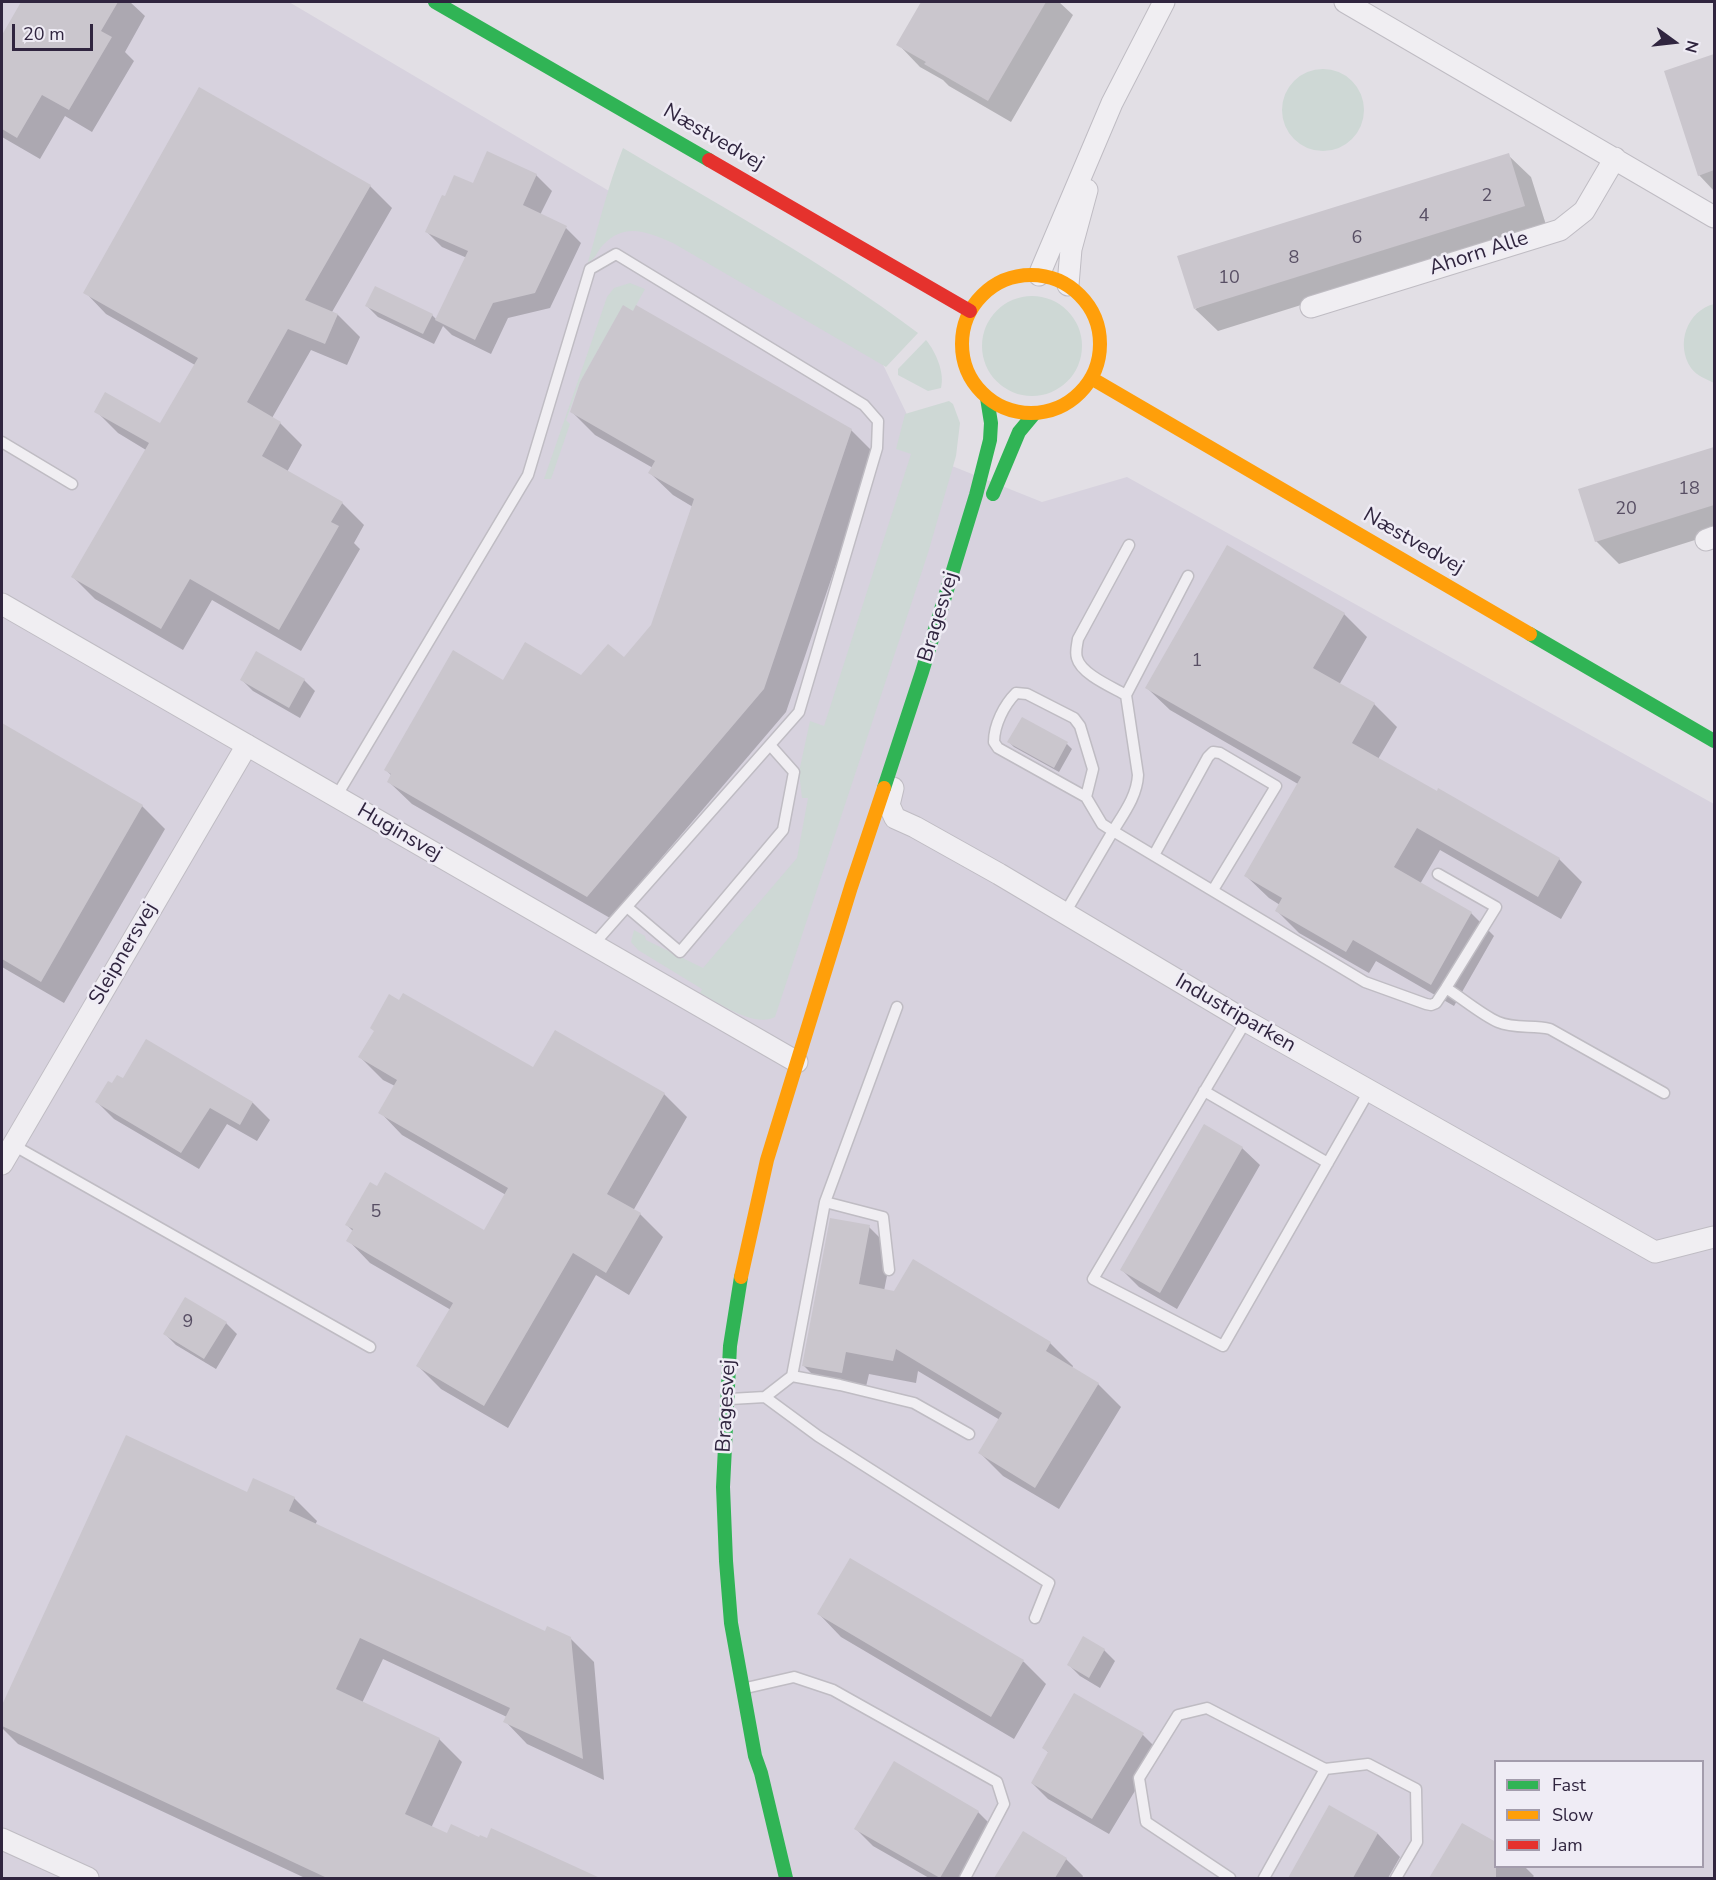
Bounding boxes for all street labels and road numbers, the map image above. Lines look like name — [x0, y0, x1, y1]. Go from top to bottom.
street label: Næstvedvej — [658, 99, 768, 177]
street label: Ahorn Alle — [1426, 226, 1532, 282]
street label: Næstvedvej — [1358, 503, 1468, 581]
street label: Bragesvej — [913, 569, 965, 665]
street label: Huginsvej — [352, 799, 446, 867]
street label: Sleipnersvej — [84, 898, 164, 1010]
street label: Industriparken — [1170, 969, 1300, 1059]
street label: Bragesvej — [712, 1359, 742, 1453]

